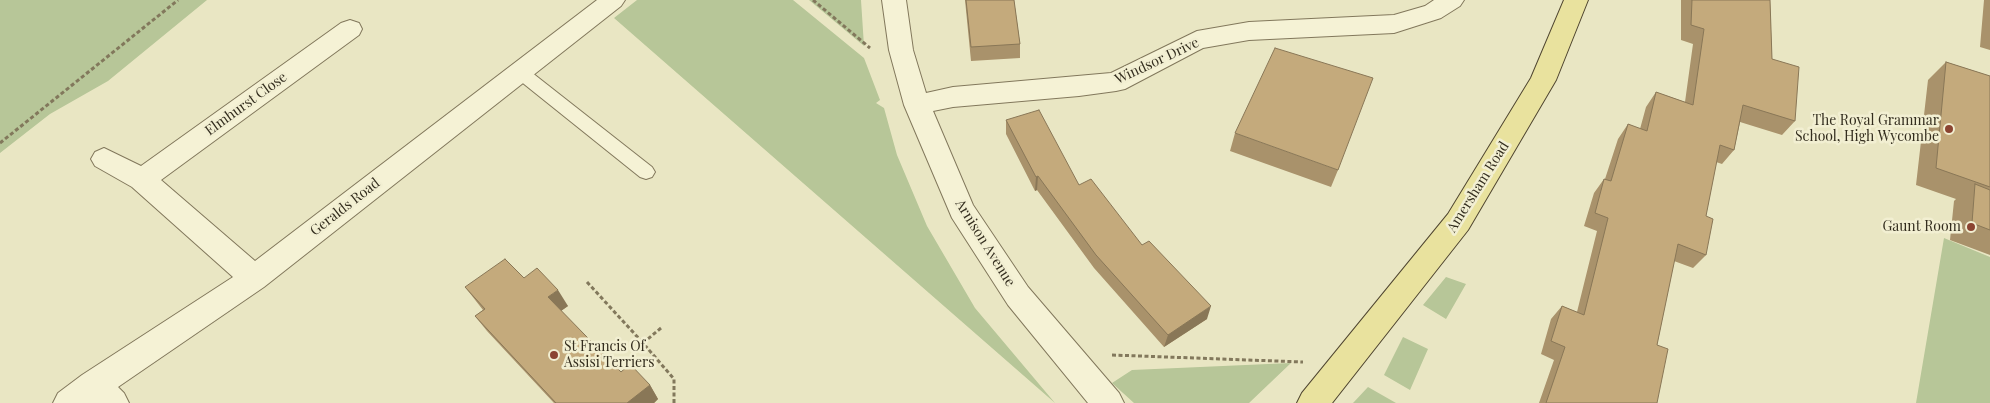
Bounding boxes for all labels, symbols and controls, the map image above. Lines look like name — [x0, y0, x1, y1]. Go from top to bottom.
street label: Windsor Drive — [1112, 34, 1202, 88]
street label: Elmhurst Close — [202, 69, 290, 139]
place label: The Royal Grammar School, High Wycombe — [1795, 113, 1939, 146]
marker: The Royal Grammar School, High Wycombe — [1943, 123, 1955, 135]
street label: Amersham Road — [1443, 139, 1513, 235]
street label: Geralds Road — [307, 175, 383, 239]
street label: Arnison Avenue — [952, 196, 1018, 290]
place label: Gaunt Room — [1882, 219, 1961, 235]
marker: Gaunt Room — [1965, 221, 1977, 233]
place label: St Francis Of Assisi Terriers — [564, 339, 655, 372]
marker: St Francis Of Assisi Terriers — [548, 349, 560, 361]

